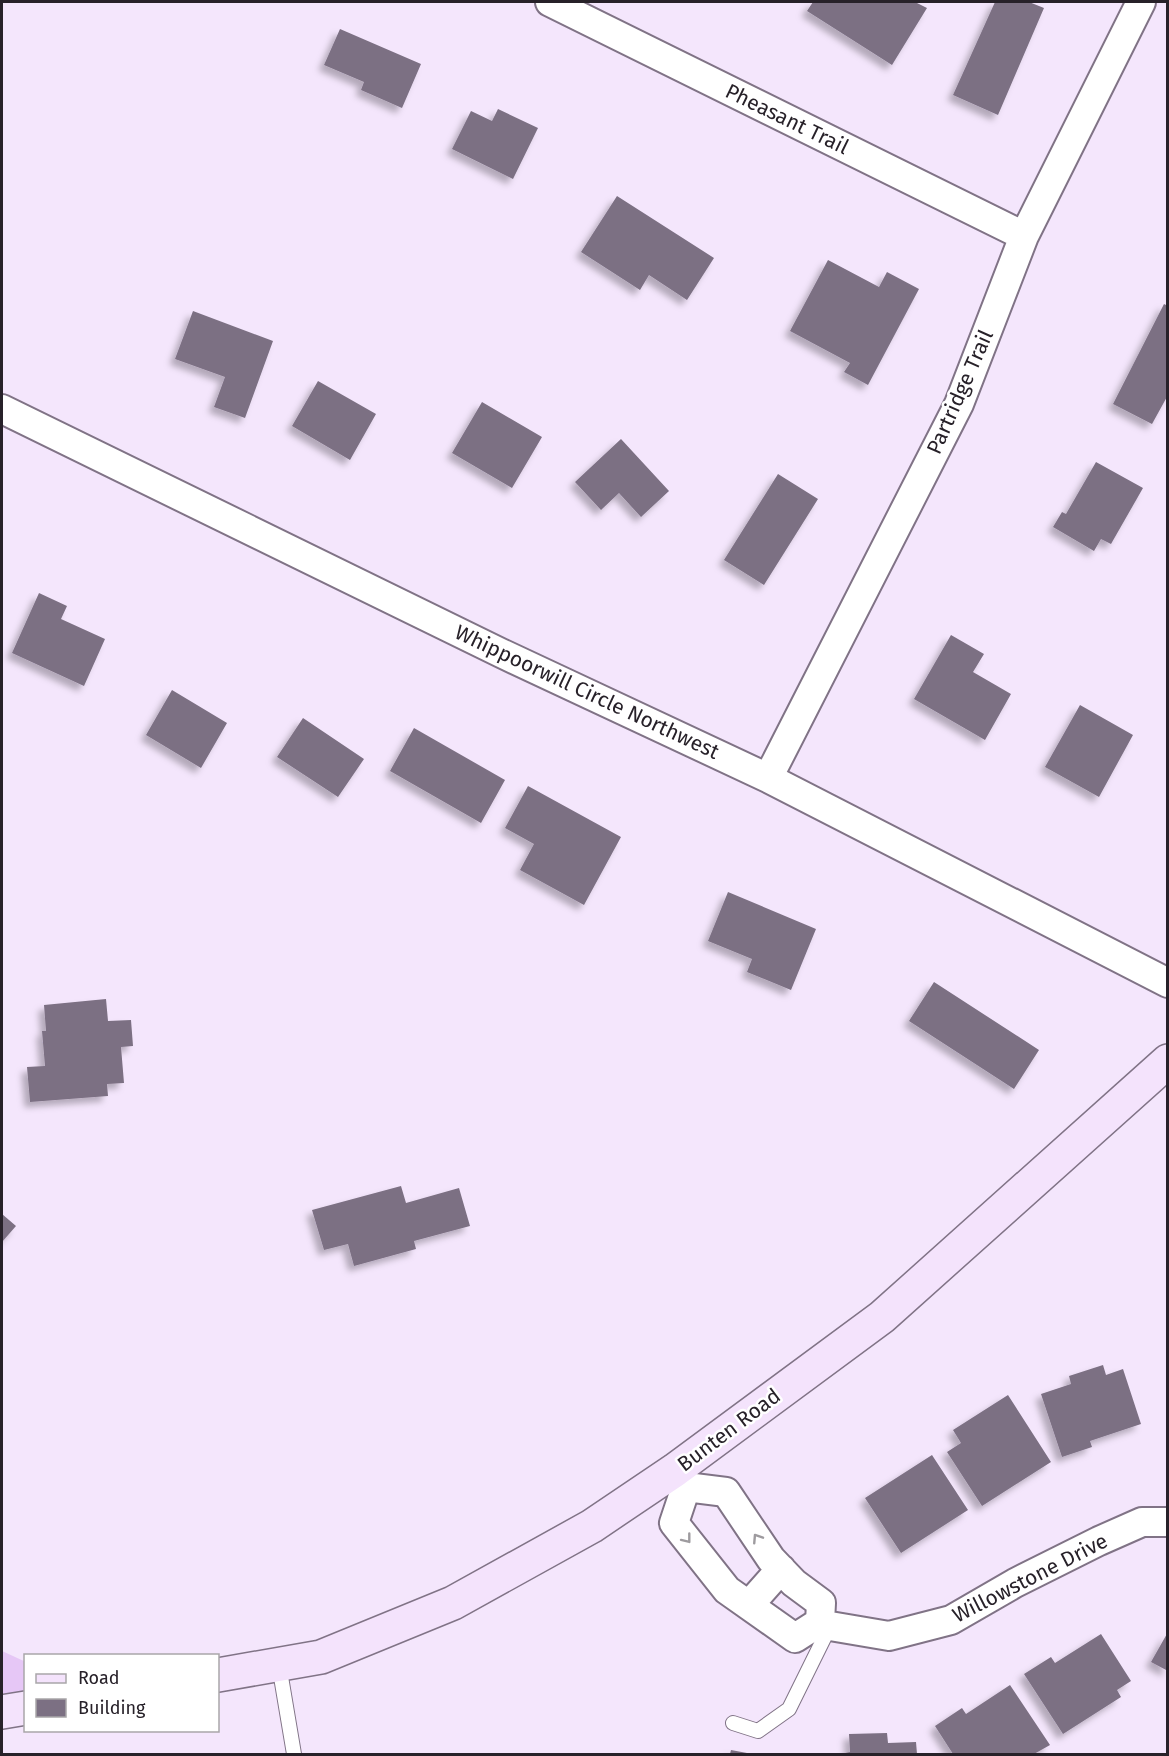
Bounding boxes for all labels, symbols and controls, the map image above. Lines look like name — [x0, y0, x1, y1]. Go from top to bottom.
street label: Pheasant Trail — [721, 78, 853, 160]
street label: Partridge Trail — [921, 326, 999, 458]
street label: Whippoorwill Circle Northwest — [451, 619, 724, 765]
street label: Bunten Road — [672, 1383, 786, 1477]
street label: Willowstone Drive — [948, 1528, 1112, 1628]
one-way arrow — [680, 1533, 691, 1544]
one-way arrow — [753, 1534, 765, 1544]
legend — [24, 1654, 219, 1732]
text: Road — [78, 1667, 120, 1689]
text: Building — [78, 1697, 146, 1719]

